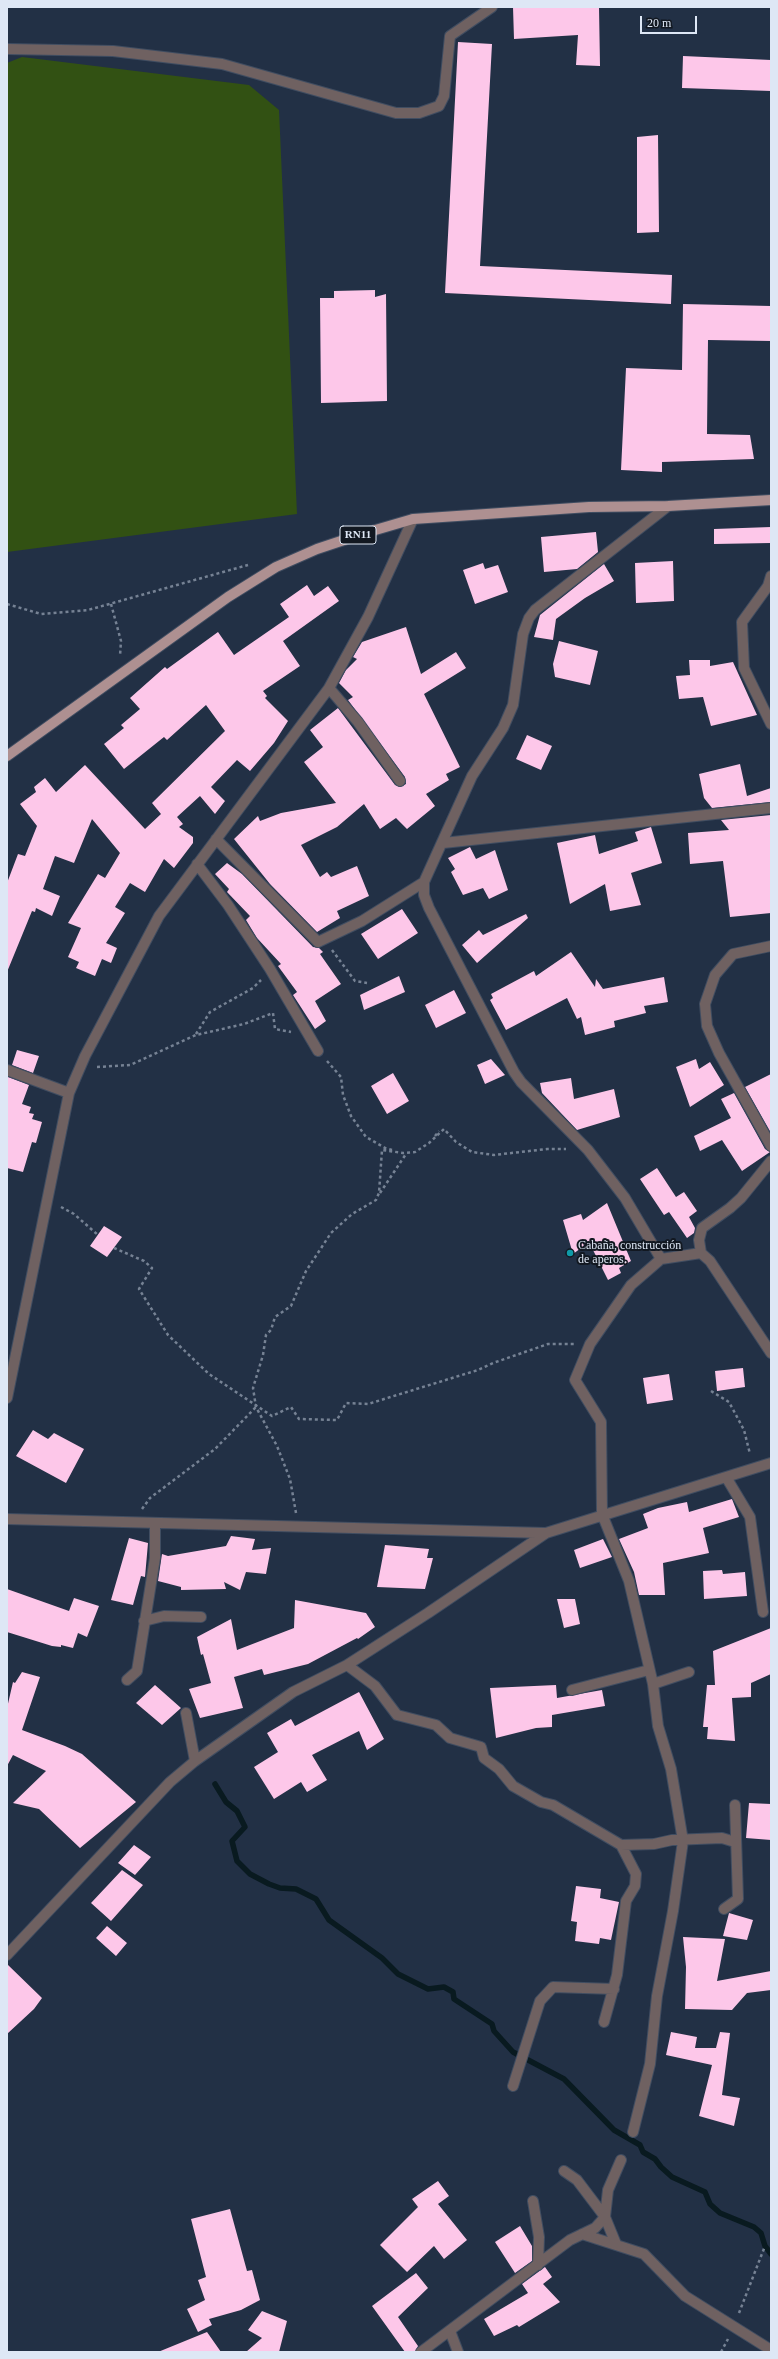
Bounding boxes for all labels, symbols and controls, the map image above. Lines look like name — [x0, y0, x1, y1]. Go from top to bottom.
scale bar — [642, 8, 699, 34]
text: 20 m — [647, 16, 671, 30]
road number: RN11 — [340, 526, 376, 544]
place label: Cabaña, construcción de aperos. — [578, 1239, 681, 1267]
marker: Cabaña, construcción de aperos. — [565, 1248, 575, 1258]

